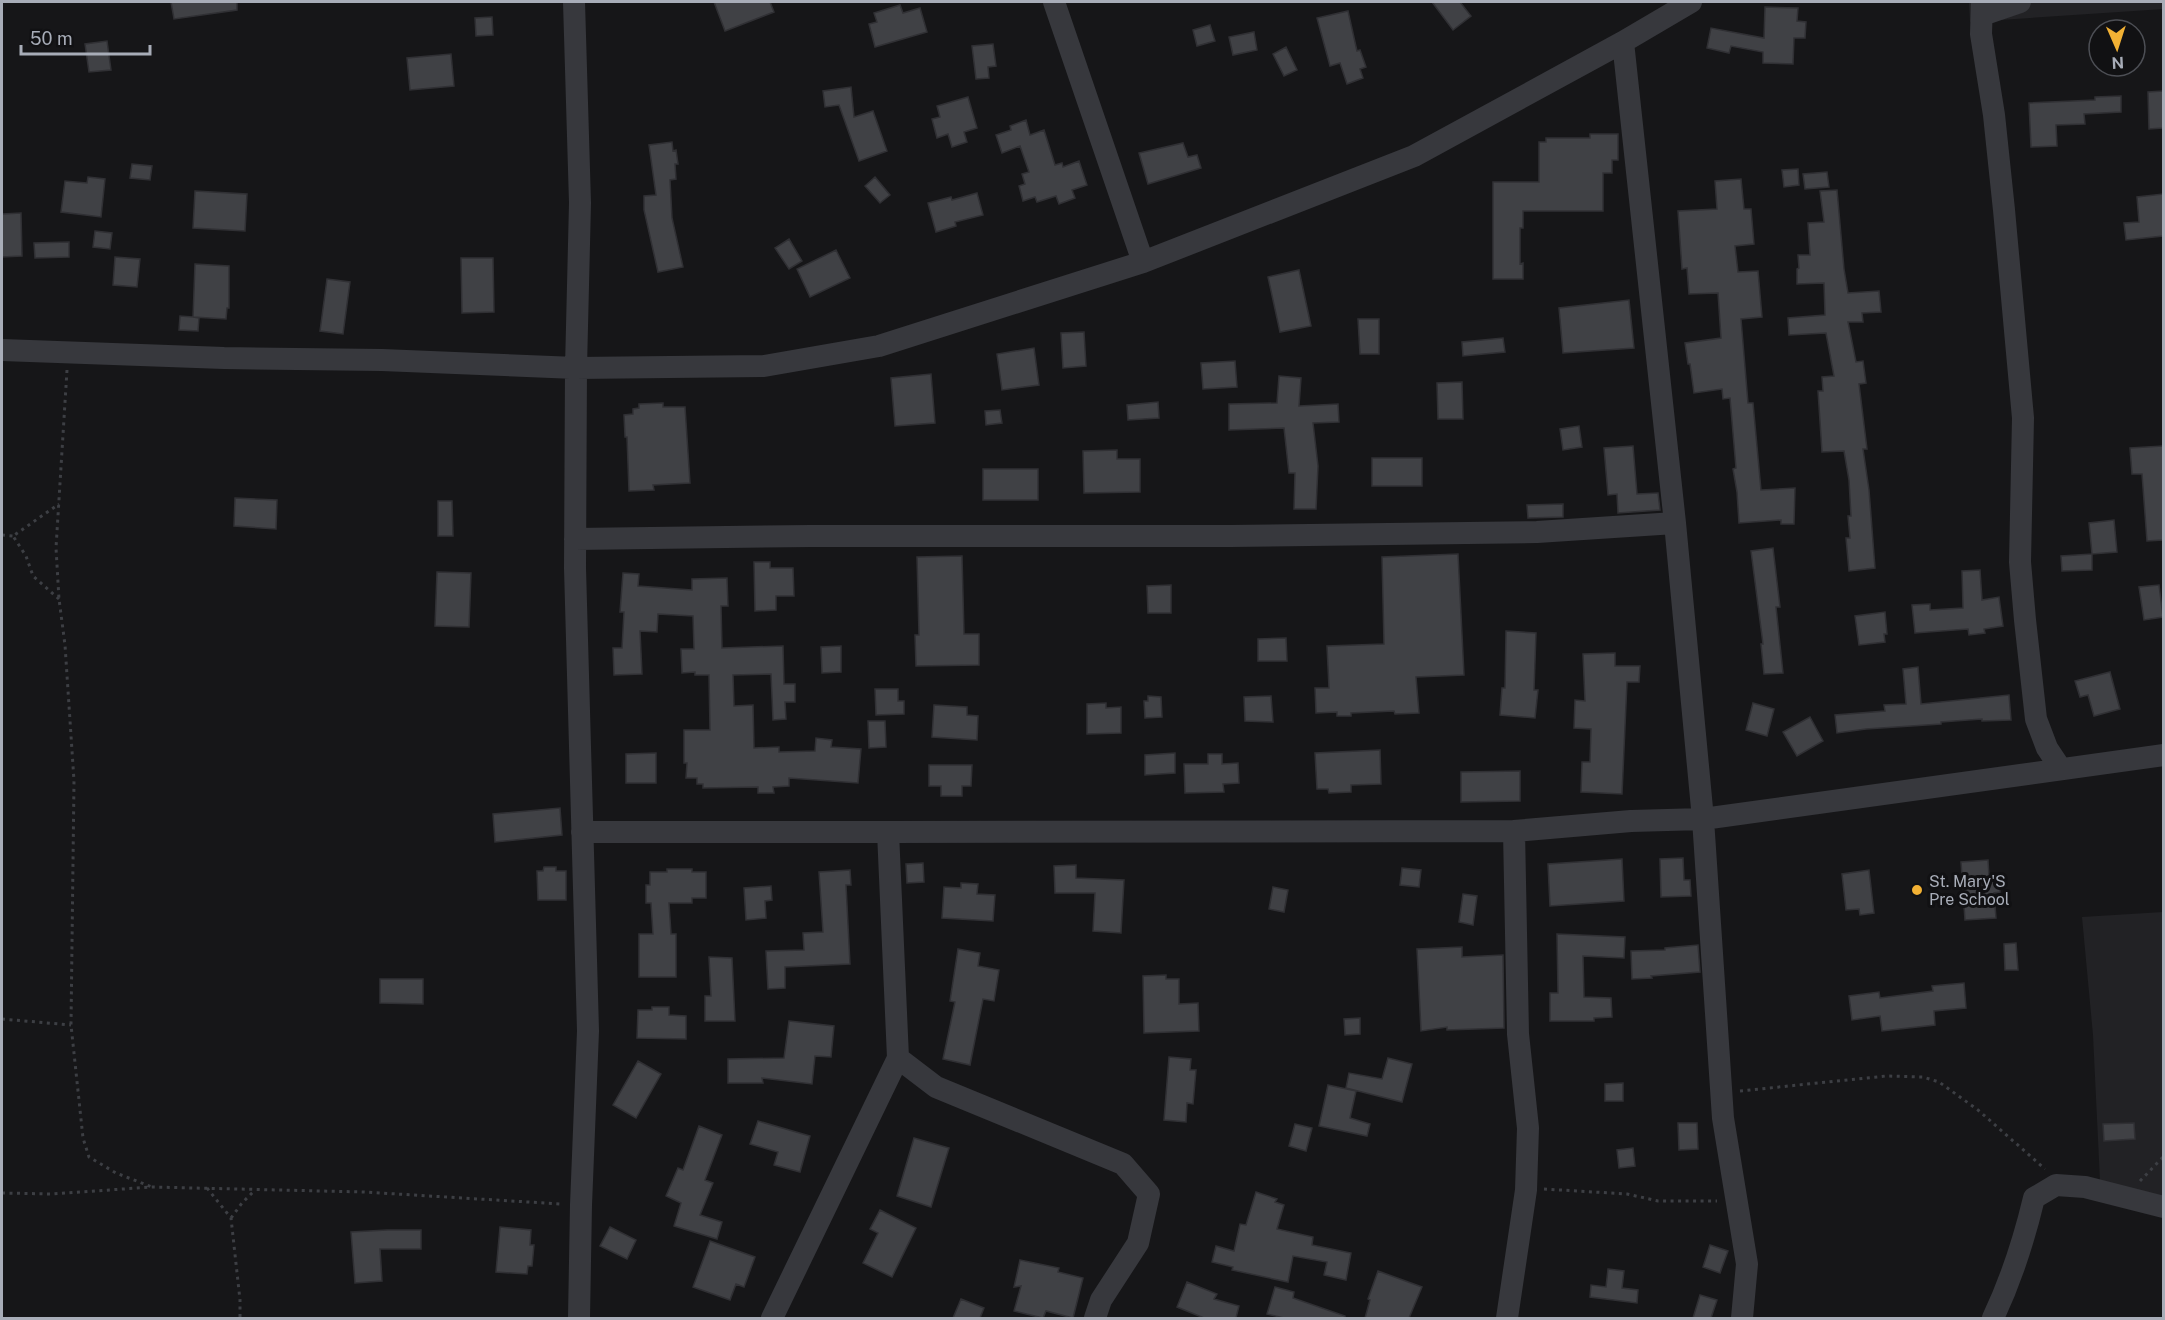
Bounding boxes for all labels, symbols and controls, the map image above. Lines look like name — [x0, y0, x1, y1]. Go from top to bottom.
scale bar — [21, 18, 150, 56]
north arrow — [2087, 18, 2147, 78]
text: 50 m — [30, 28, 73, 49]
text: N — [2111, 53, 2125, 72]
place label: St. Mary'S Pre School — [1929, 872, 2010, 909]
marker: St. Mary'S Pre School — [1910, 883, 1924, 897]

